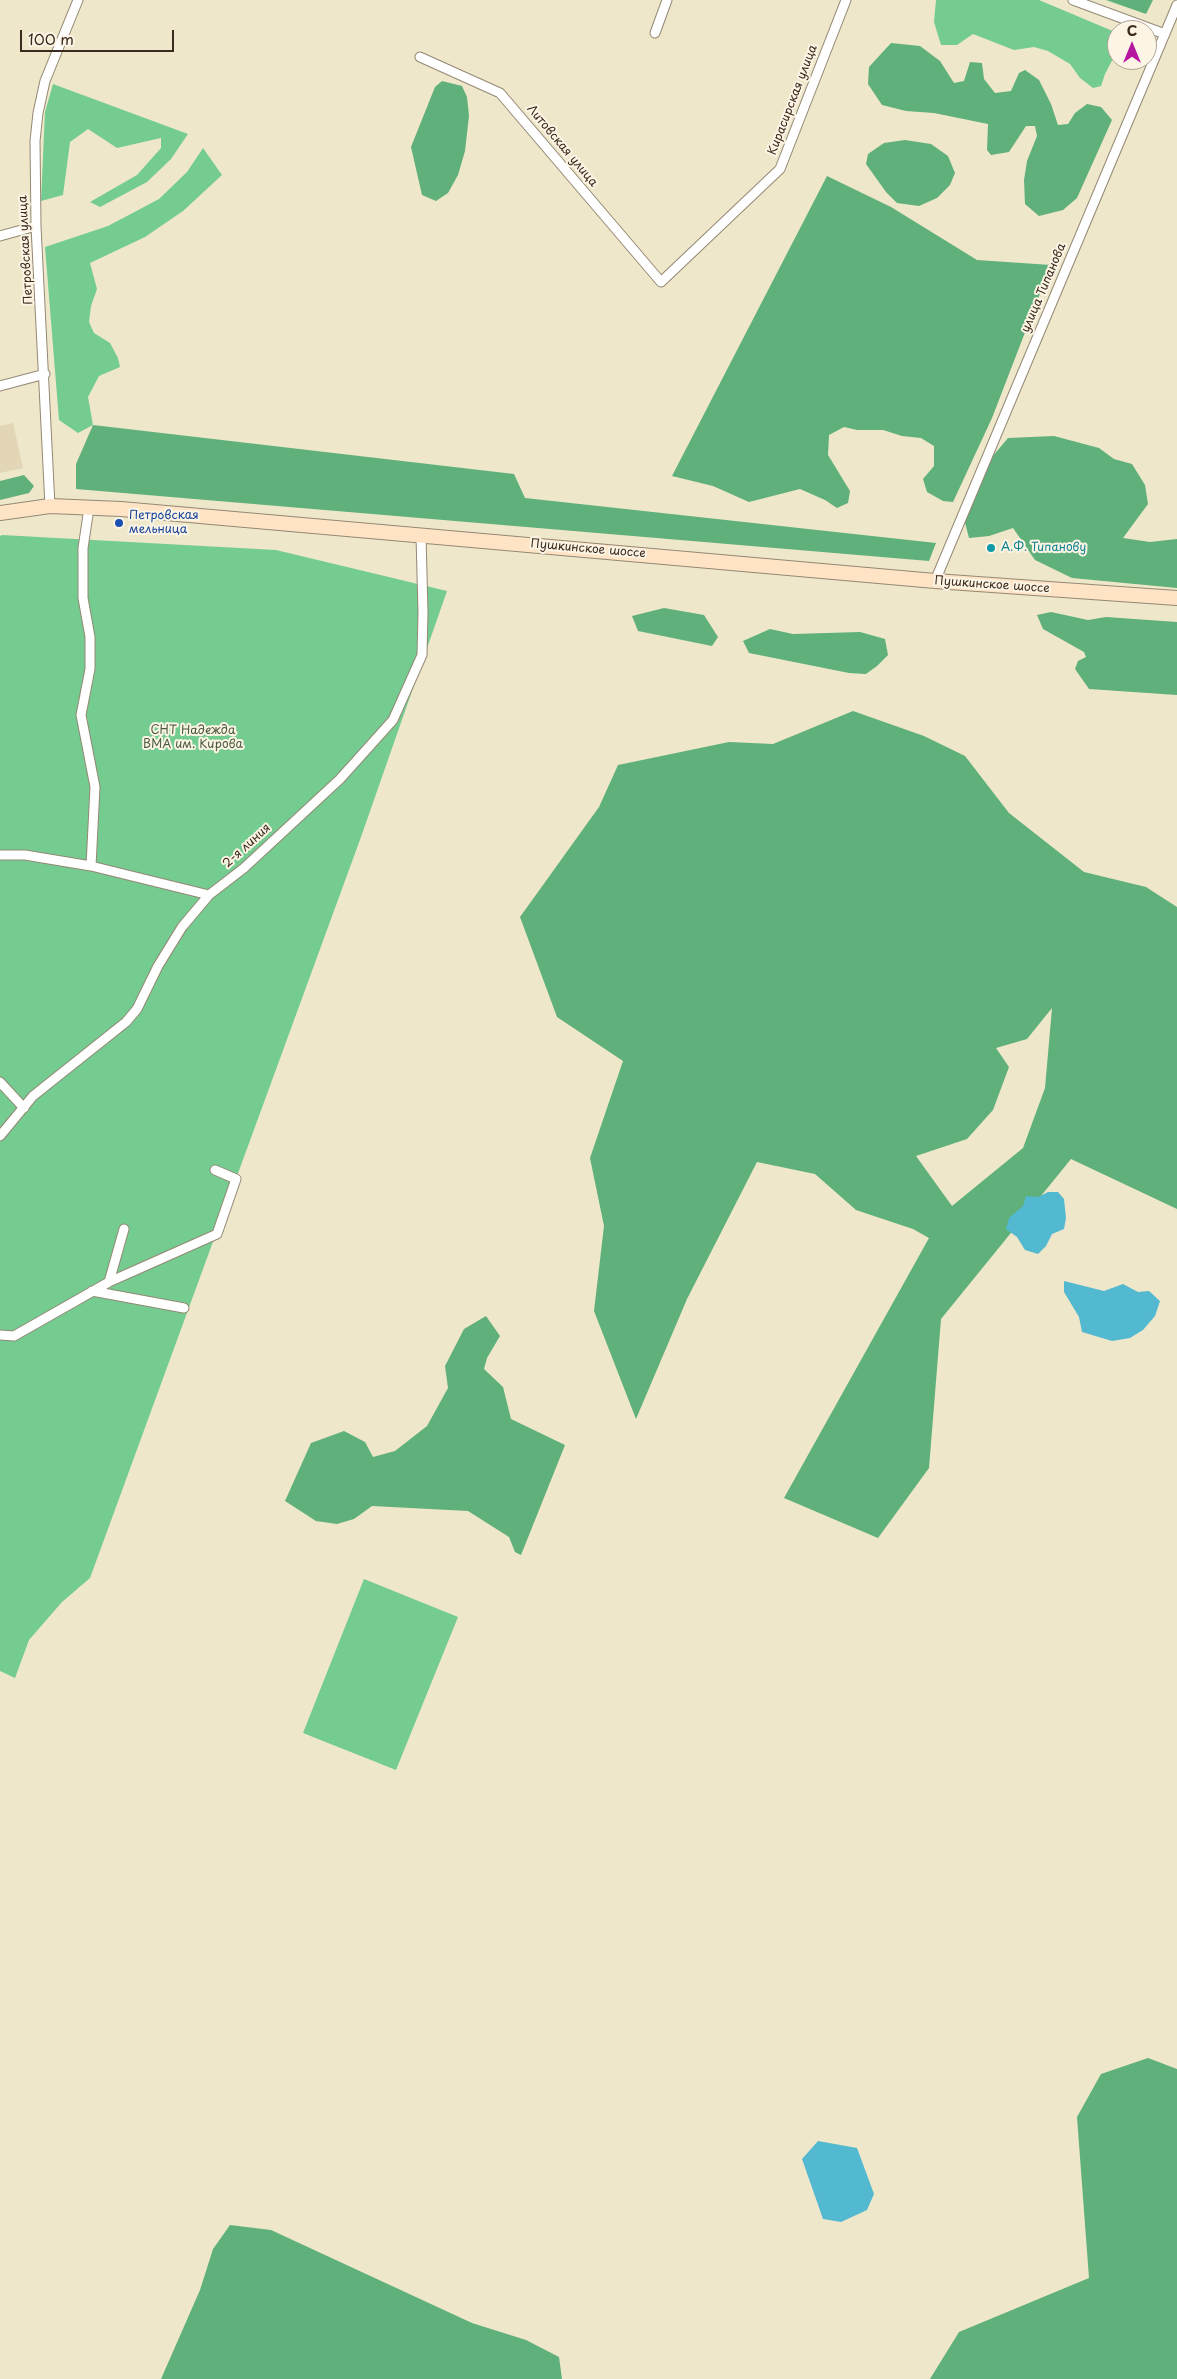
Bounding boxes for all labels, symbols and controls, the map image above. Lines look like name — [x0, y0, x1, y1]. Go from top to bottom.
scale bar — [22, 20, 176, 52]
north arrow — [1107, 20, 1157, 70]
text: С — [1127, 20, 1137, 41]
text: 100 m — [28, 27, 74, 50]
street label: Кирасирская улица — [765, 43, 821, 157]
street label: Литовская улица — [524, 102, 600, 190]
street label: Петровская улица — [16, 195, 36, 305]
street label: улица Типанова — [1019, 241, 1069, 335]
place label: Петровская мельница — [129, 509, 199, 537]
marker: Петровская мельница — [113, 517, 125, 529]
street label: Пушкинское шоссе — [530, 537, 646, 561]
place label: А.Ф. Типанову — [1001, 541, 1086, 555]
marker: А.Ф. Типанову — [985, 542, 997, 554]
street label: Пушкинское шоссе — [934, 574, 1050, 596]
park label: СНТ Надежда ВМА им. Кирова — [143, 724, 243, 752]
street label: 2-я линия — [220, 821, 274, 871]

